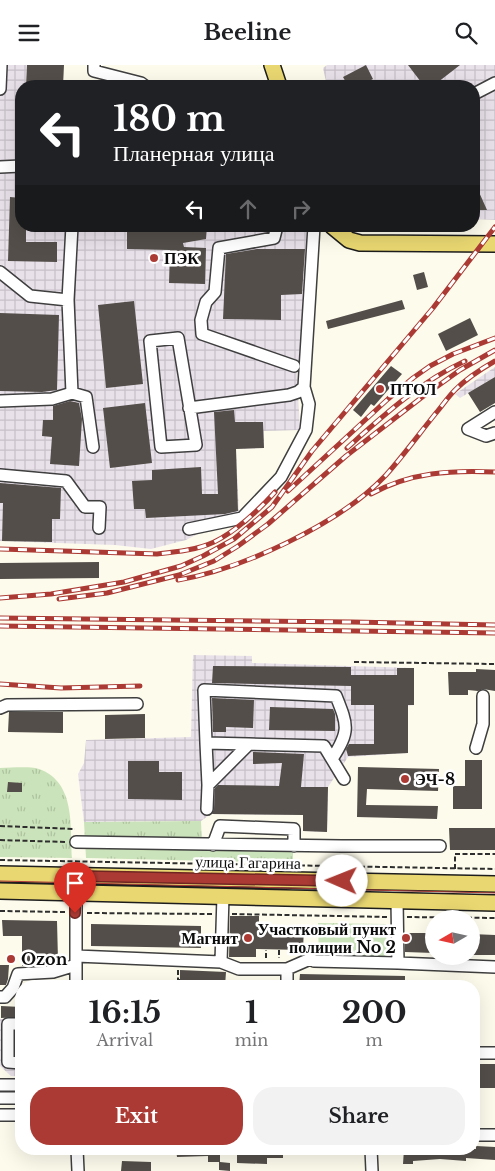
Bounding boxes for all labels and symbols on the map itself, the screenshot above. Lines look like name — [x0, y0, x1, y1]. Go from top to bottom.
place label: ПЭК — [164, 248, 199, 268]
marker: ПЭК — [148, 252, 160, 264]
place label: ПТОЛ — [390, 379, 437, 399]
marker: ПТОЛ — [374, 383, 386, 395]
place label: ЭЧ-8 — [415, 769, 455, 789]
marker: ЭЧ-8 — [399, 773, 411, 785]
street label: улица Гагарина — [195, 851, 301, 873]
position arrow — [315, 854, 367, 906]
pin — [54, 862, 96, 913]
north arrow — [425, 910, 480, 965]
place label: Участковый пункт полиции No 2 — [258, 919, 396, 957]
place label: Магнит — [181, 928, 238, 948]
marker: Магнит — [242, 932, 254, 944]
marker: Участковый пункт полиции No 2 — [400, 932, 412, 944]
place label: Ozon — [21, 949, 68, 969]
marker: Ozon — [5, 953, 17, 965]

